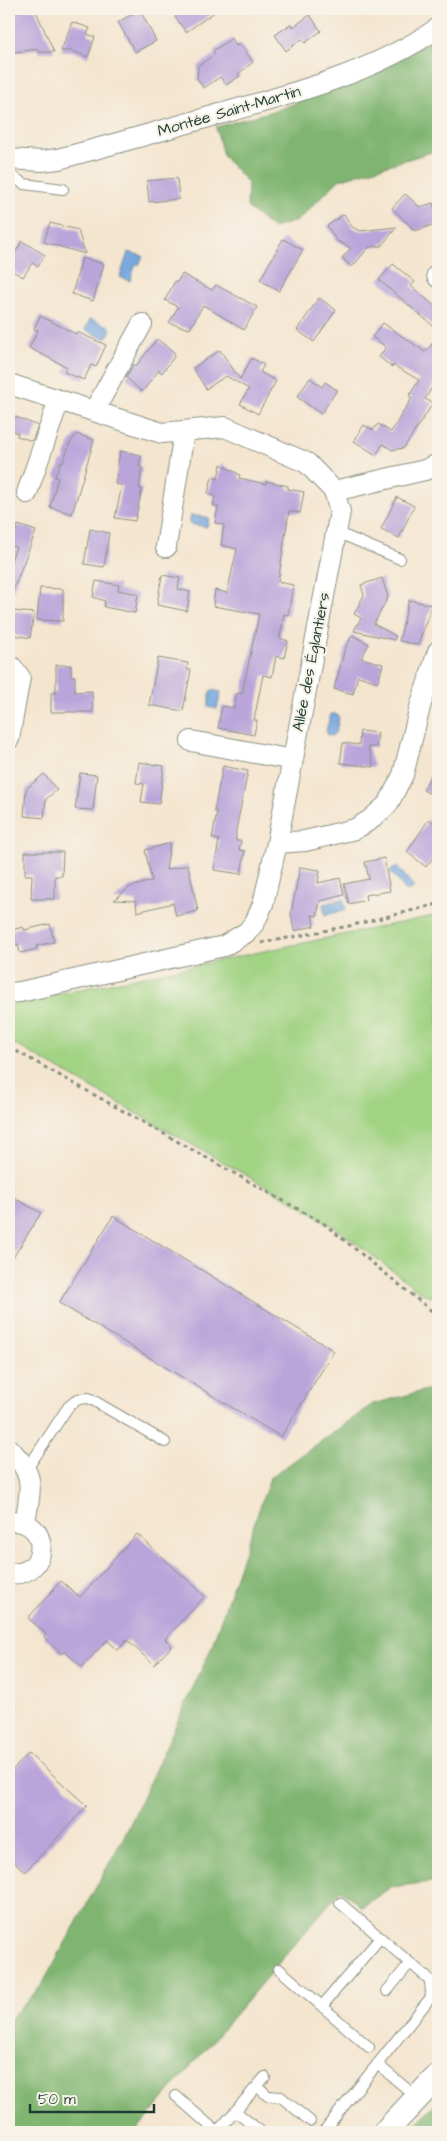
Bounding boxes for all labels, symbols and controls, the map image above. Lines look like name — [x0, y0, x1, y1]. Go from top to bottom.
street label: Montée Saint-Martin — [155, 80, 303, 142]
street label: Allée des Églantiers — [287, 591, 336, 734]
scale bar — [30, 2081, 154, 2113]
text: 50 m — [38, 2089, 76, 2110]

